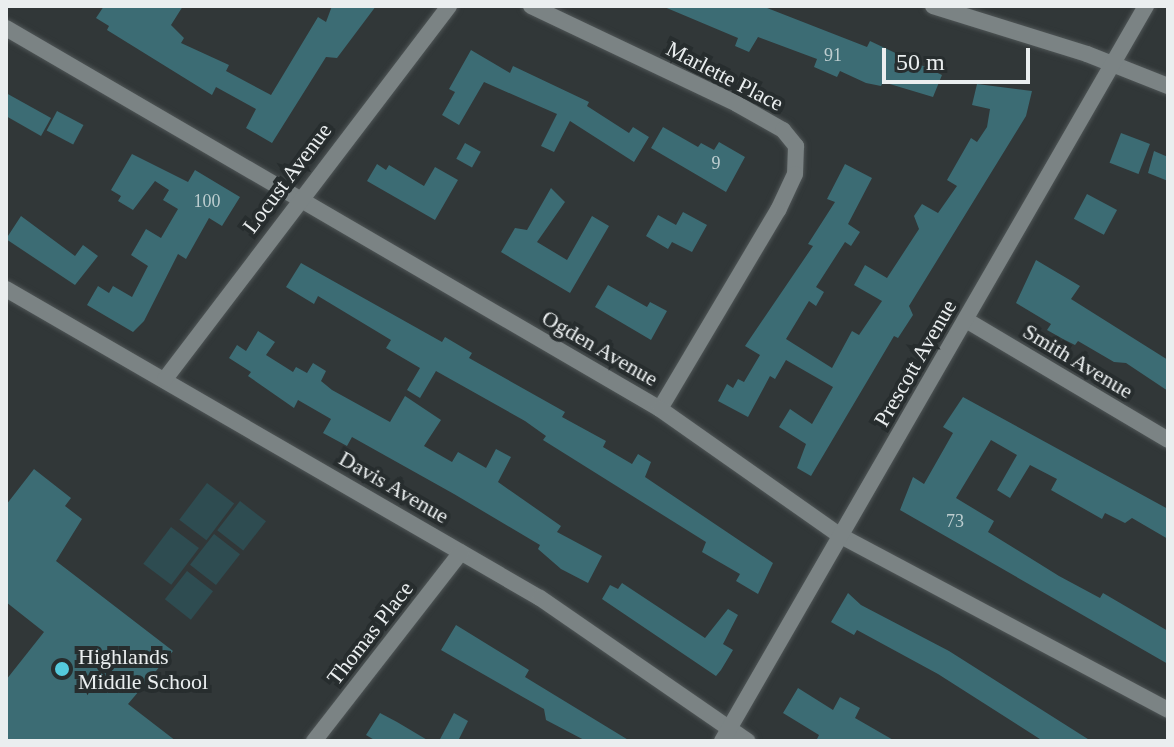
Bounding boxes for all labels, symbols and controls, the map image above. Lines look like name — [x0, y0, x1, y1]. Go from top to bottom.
scale bar — [886, 32, 1034, 82]
street label: Marlette Place — [662, 35, 788, 117]
house number: 91 — [824, 44, 842, 66]
text: 50 m — [896, 49, 945, 75]
street label: Locust Avenue — [237, 117, 337, 239]
house number: 9 — [712, 152, 720, 174]
house number: 100 — [194, 190, 220, 212]
street label: Prescott Avenue — [868, 294, 962, 432]
street label: Ogden Avenue — [537, 304, 663, 392]
street label: Smith Avenue — [1018, 318, 1138, 404]
street label: Davis Avenue — [334, 445, 454, 529]
house number: 73 — [946, 510, 964, 532]
street label: Thomas Place — [321, 576, 419, 690]
place label: Highlands Middle School — [78, 643, 208, 694]
marker: Highlands Middle School — [53, 660, 71, 678]

